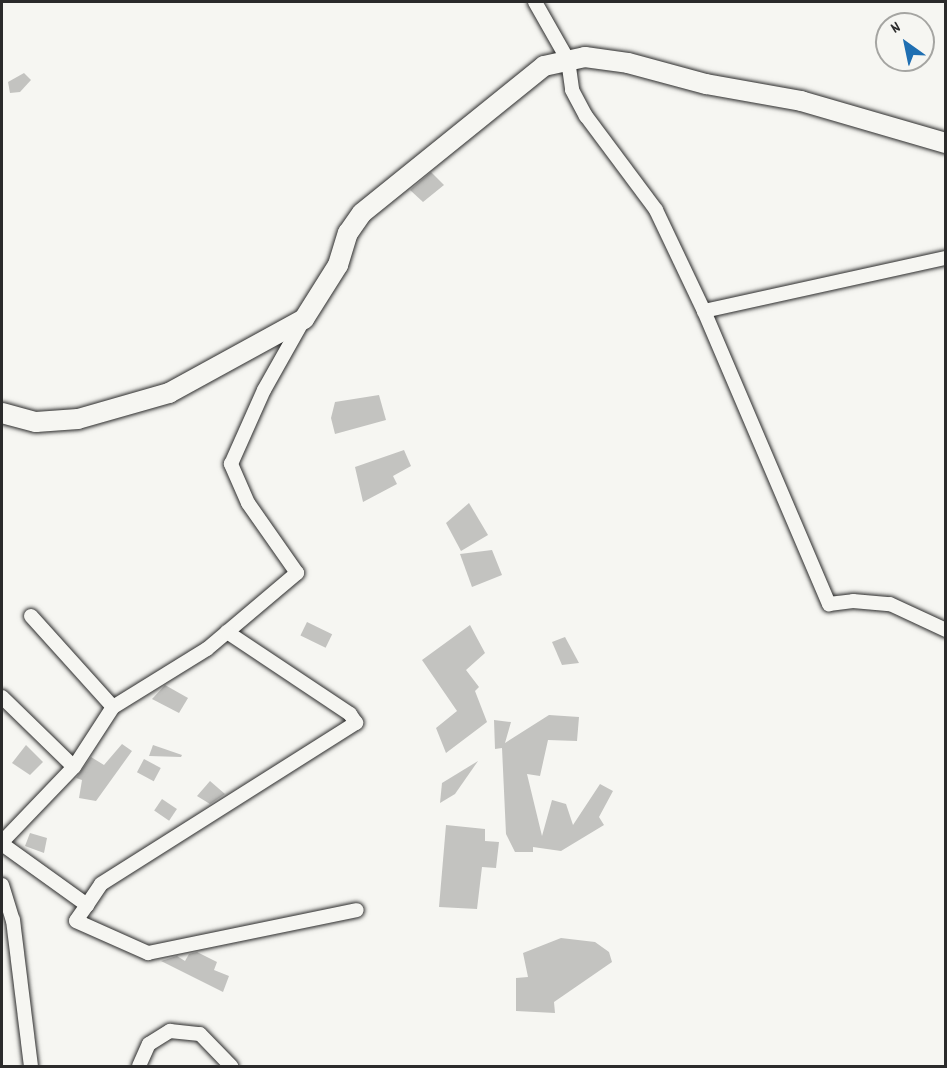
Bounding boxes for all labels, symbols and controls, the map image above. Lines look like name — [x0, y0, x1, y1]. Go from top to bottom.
north arrow — [875, 12, 935, 72]
text: N — [886, 16, 906, 40]

